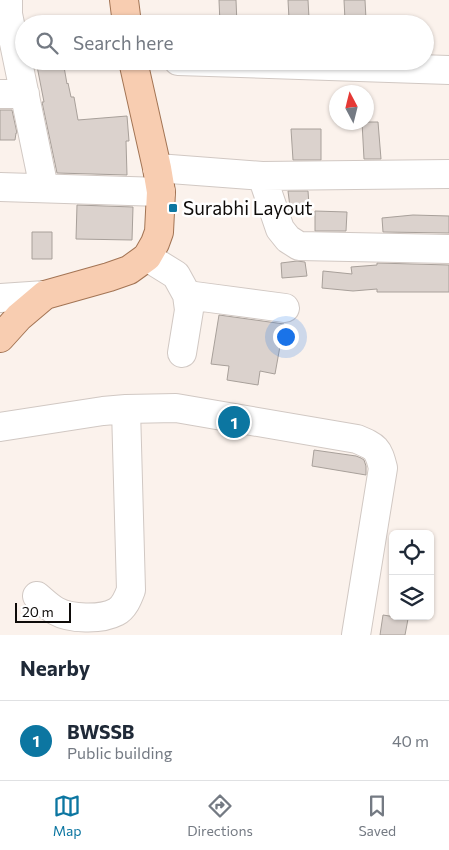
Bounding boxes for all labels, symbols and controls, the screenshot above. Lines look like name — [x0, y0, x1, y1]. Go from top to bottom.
search box — [15, 15, 434, 70]
icon: search — [33, 29, 61, 57]
text: Search here — [73, 31, 173, 54]
north arrow — [329, 85, 374, 130]
place label: Surabhi Layout — [183, 196, 313, 219]
marker: Surabhi Layout — [167, 202, 179, 214]
your location — [273, 324, 299, 350]
pin: 1 — [218, 403, 250, 441]
map controls — [389, 530, 434, 620]
button: locate — [389, 530, 434, 575]
button: layers — [389, 575, 434, 620]
scale bar — [15, 600, 71, 623]
text: 20 m — [22, 603, 54, 620]
text: Nearby — [20, 655, 90, 680]
text: BWSSB — [67, 720, 134, 743]
text: 1 — [32, 731, 40, 750]
text: 40 m — [392, 731, 429, 750]
text: Public building — [67, 743, 172, 762]
tab: Map — [53, 792, 82, 839]
tab: Directions — [187, 792, 253, 839]
tab: Saved — [358, 792, 396, 839]

